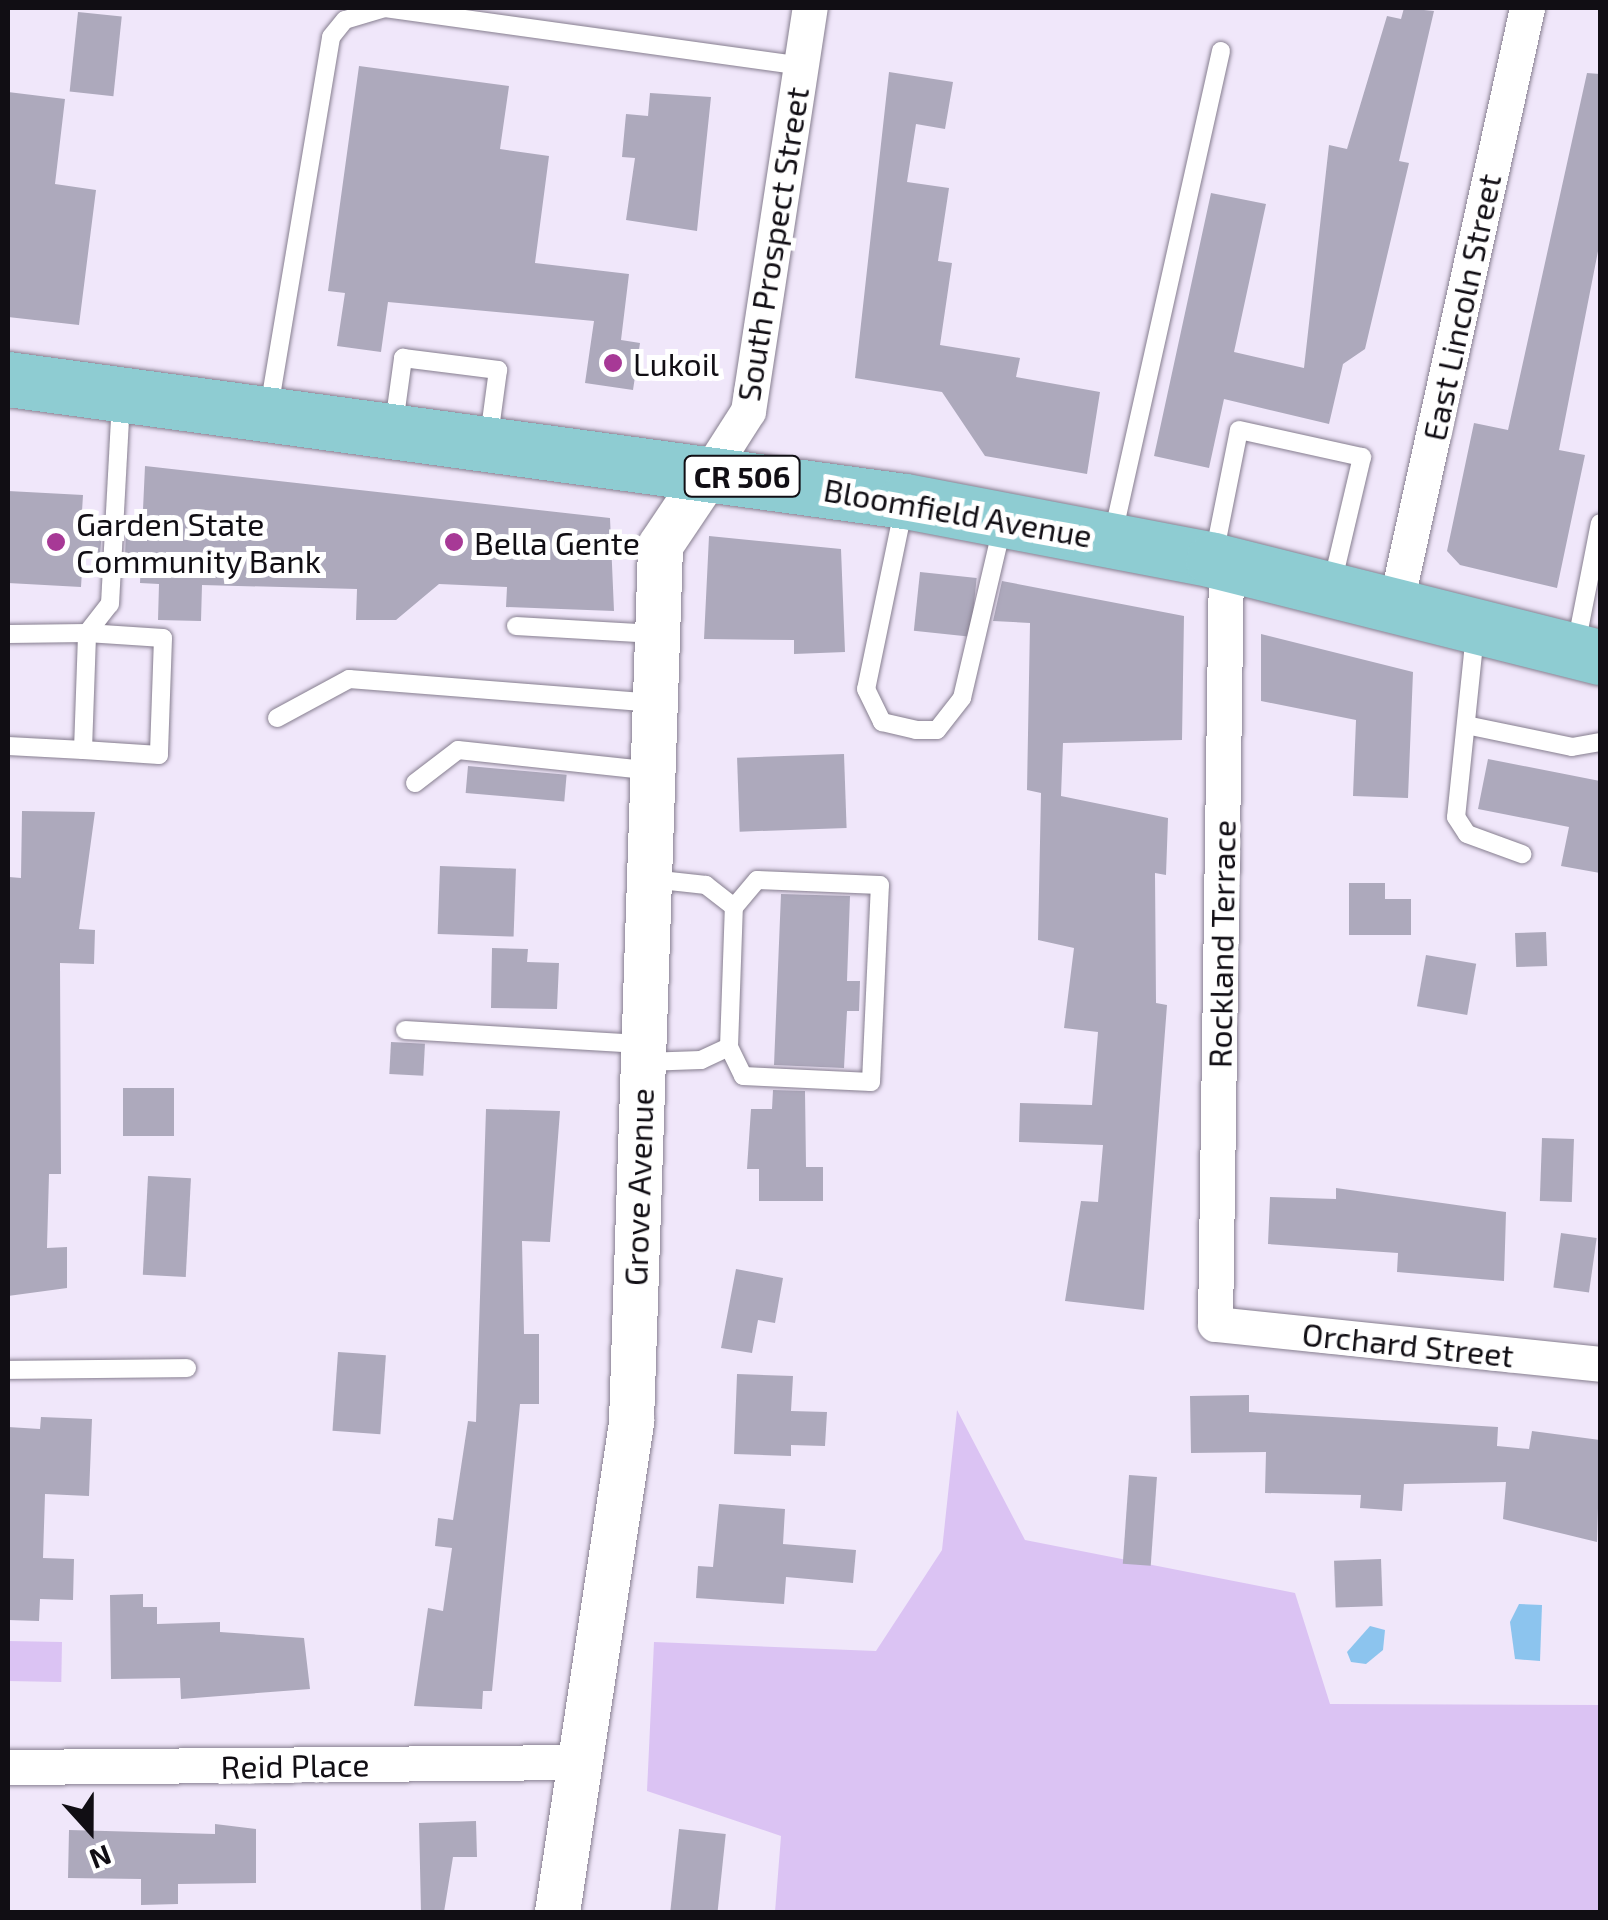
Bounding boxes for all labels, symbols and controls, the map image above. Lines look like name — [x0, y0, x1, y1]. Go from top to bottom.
street label: South Prospect Street — [728, 84, 816, 404]
street label: East Lincoln Street — [1414, 170, 1508, 444]
place label: Lukoil — [633, 344, 719, 382]
marker: Lukoil — [602, 352, 624, 374]
road number: CR 506 — [682, 451, 802, 501]
street label: Bloomfield Avenue — [820, 469, 1096, 555]
place label: Garden State Community Bank — [76, 505, 322, 580]
place label: Bella Gente — [474, 523, 640, 561]
marker: Garden State Community Bank — [45, 531, 67, 553]
marker: Bella Gente — [443, 531, 465, 553]
street label: Rockland Terrace — [1200, 819, 1242, 1069]
street label: Grove Avenue — [615, 1087, 661, 1287]
street label: Orchard Street — [1300, 1314, 1516, 1374]
street label: Reid Place — [220, 1745, 370, 1785]
north arrow — [40, 1780, 140, 1880]
text: N — [85, 1839, 116, 1878]

